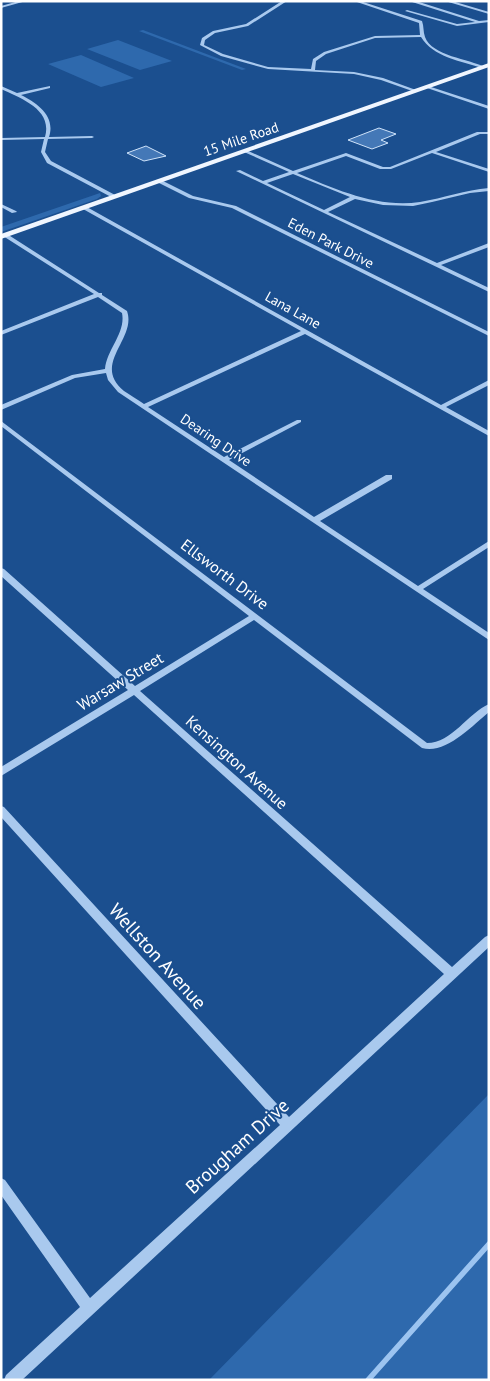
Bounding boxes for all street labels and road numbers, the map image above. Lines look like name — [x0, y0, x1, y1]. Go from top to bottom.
street label: 15 Mile Road — [201, 118, 281, 160]
street label: Eden Park Drive — [285, 214, 377, 272]
street label: Lana Lane — [262, 287, 324, 333]
street label: Dearing Drive — [177, 410, 255, 470]
street label: Ellsworth Drive — [177, 534, 273, 614]
street label: Warsaw Street — [73, 647, 167, 715]
street label: Kensington Avenue — [182, 711, 292, 813]
street label: Wellston Avenue — [104, 898, 212, 1014]
street label: Brougham Drive — [180, 1093, 294, 1199]

